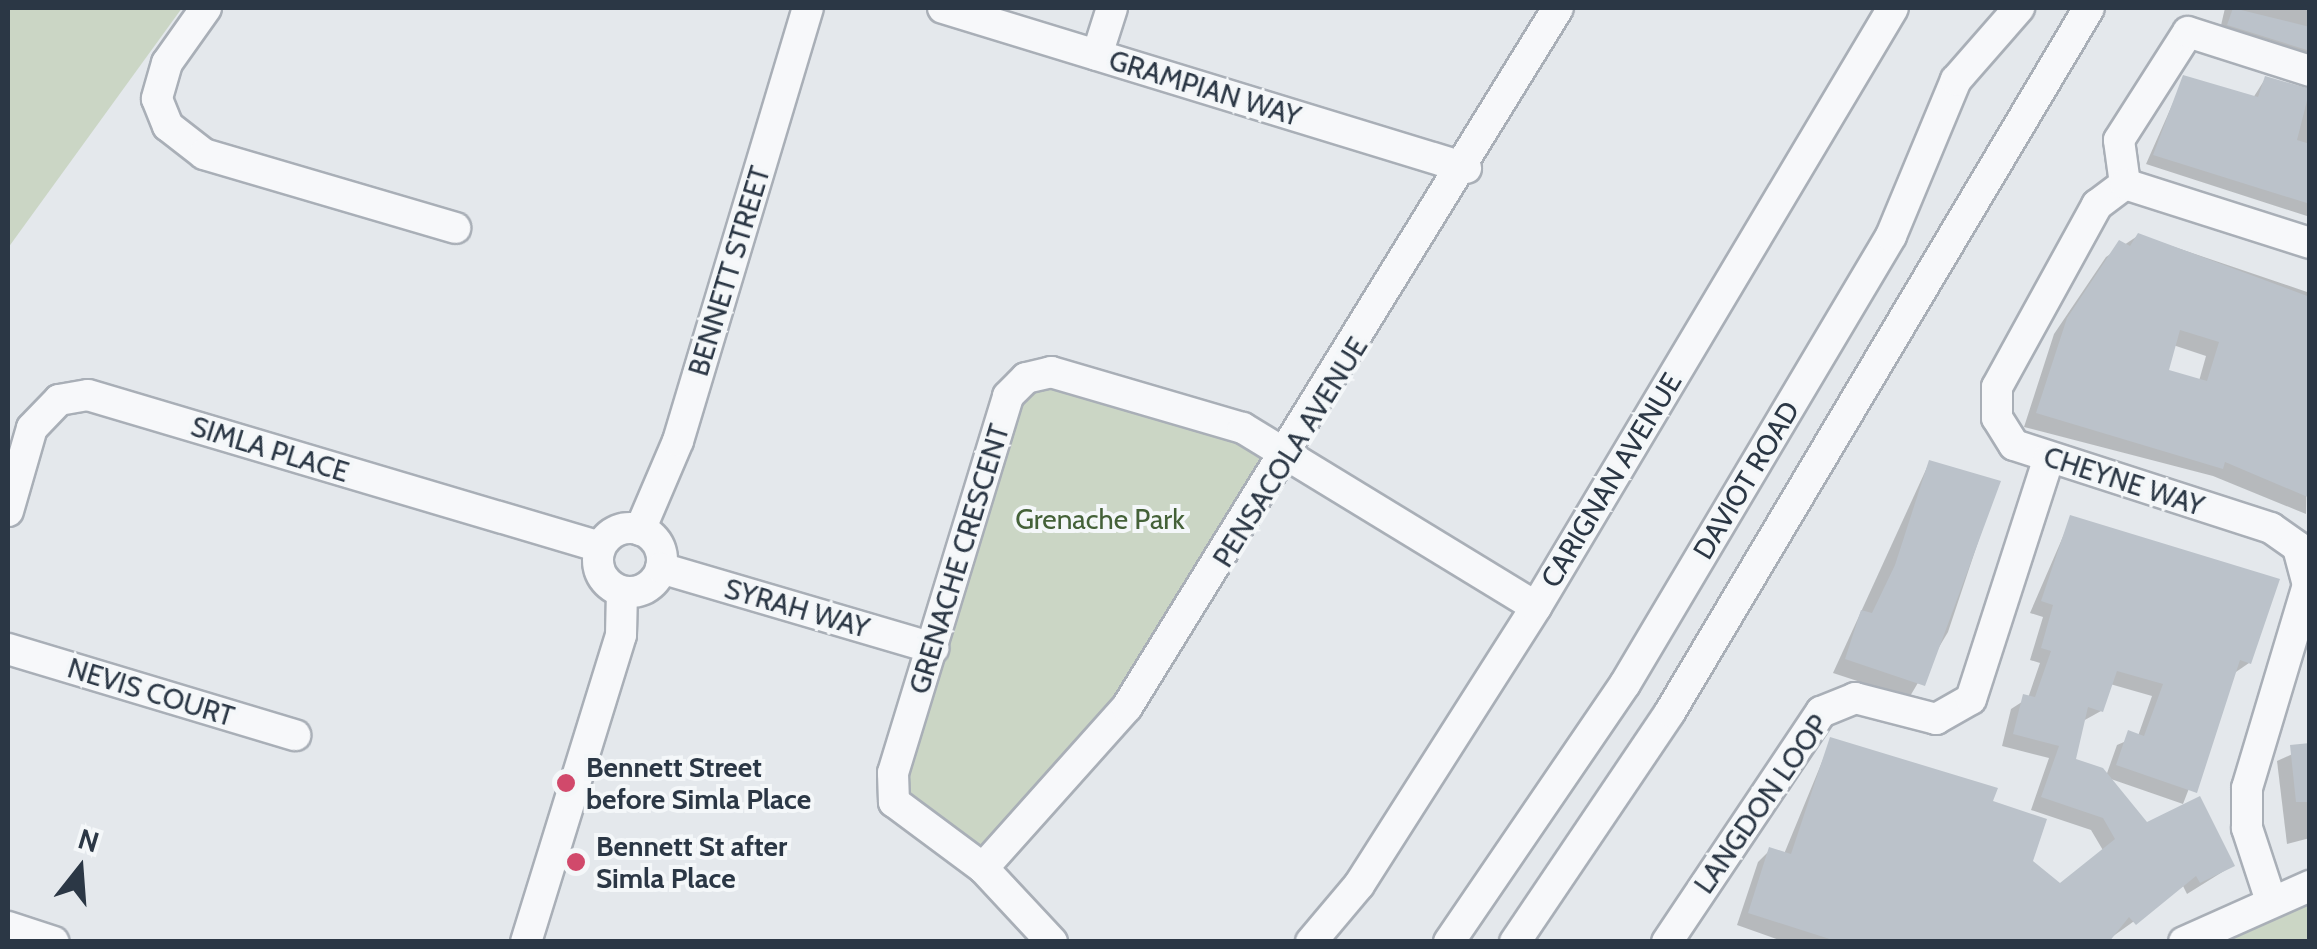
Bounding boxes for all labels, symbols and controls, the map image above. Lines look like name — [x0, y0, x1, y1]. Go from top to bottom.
street label: GRAMPIAN WAY — [1105, 43, 1305, 133]
street label: BENNETT STREET — [681, 162, 777, 380]
street label: PENSACOLA AVENUE — [1206, 331, 1374, 573]
street label: CARIGNAN AVENUE — [1534, 367, 1688, 593]
street label: DAVIOT ROAD — [1686, 395, 1806, 565]
street label: SIMLA PLACE — [187, 409, 353, 489]
street label: GRENACHE CRESCENT — [902, 420, 1016, 698]
street label: CHEYNE WAY — [2040, 439, 2208, 523]
park label: Grenache Park — [1015, 502, 1185, 536]
street label: SYRAH WAY — [721, 571, 873, 645]
street label: NEVIS COURT — [64, 651, 238, 733]
street label: LANGDON LOOP — [1687, 708, 1835, 900]
place label: Bennett Street before Simla Place — [586, 750, 811, 816]
marker: Bennett Street before Simla Place — [555, 772, 577, 794]
north arrow — [30, 819, 130, 919]
text: N — [74, 821, 103, 859]
place label: Bennett St after Simla Place — [596, 829, 787, 895]
marker: Bennett St after Simla Place — [565, 851, 587, 873]

